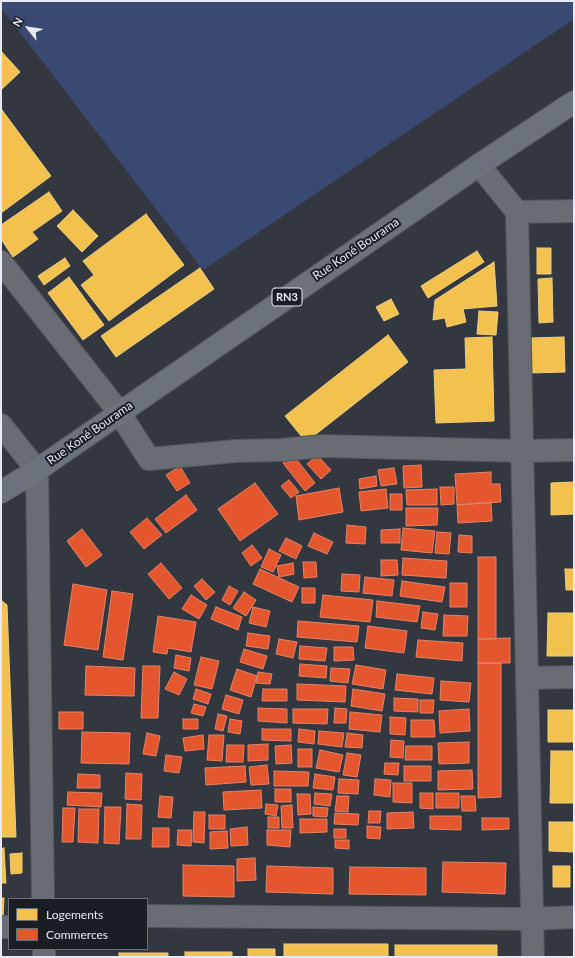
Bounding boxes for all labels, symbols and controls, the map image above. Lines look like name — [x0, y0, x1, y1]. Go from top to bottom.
north arrow — [8, 8, 48, 48]
text: N — [9, 15, 25, 29]
street label: Rue Koné Bourama — [310, 215, 402, 283]
road number: RN3 — [272, 288, 302, 306]
street label: Rue Koné Bourama — [45, 398, 135, 468]
legend — [8, 898, 148, 950]
text: Logements — [46, 907, 103, 922]
text: Commerces — [46, 927, 108, 942]

